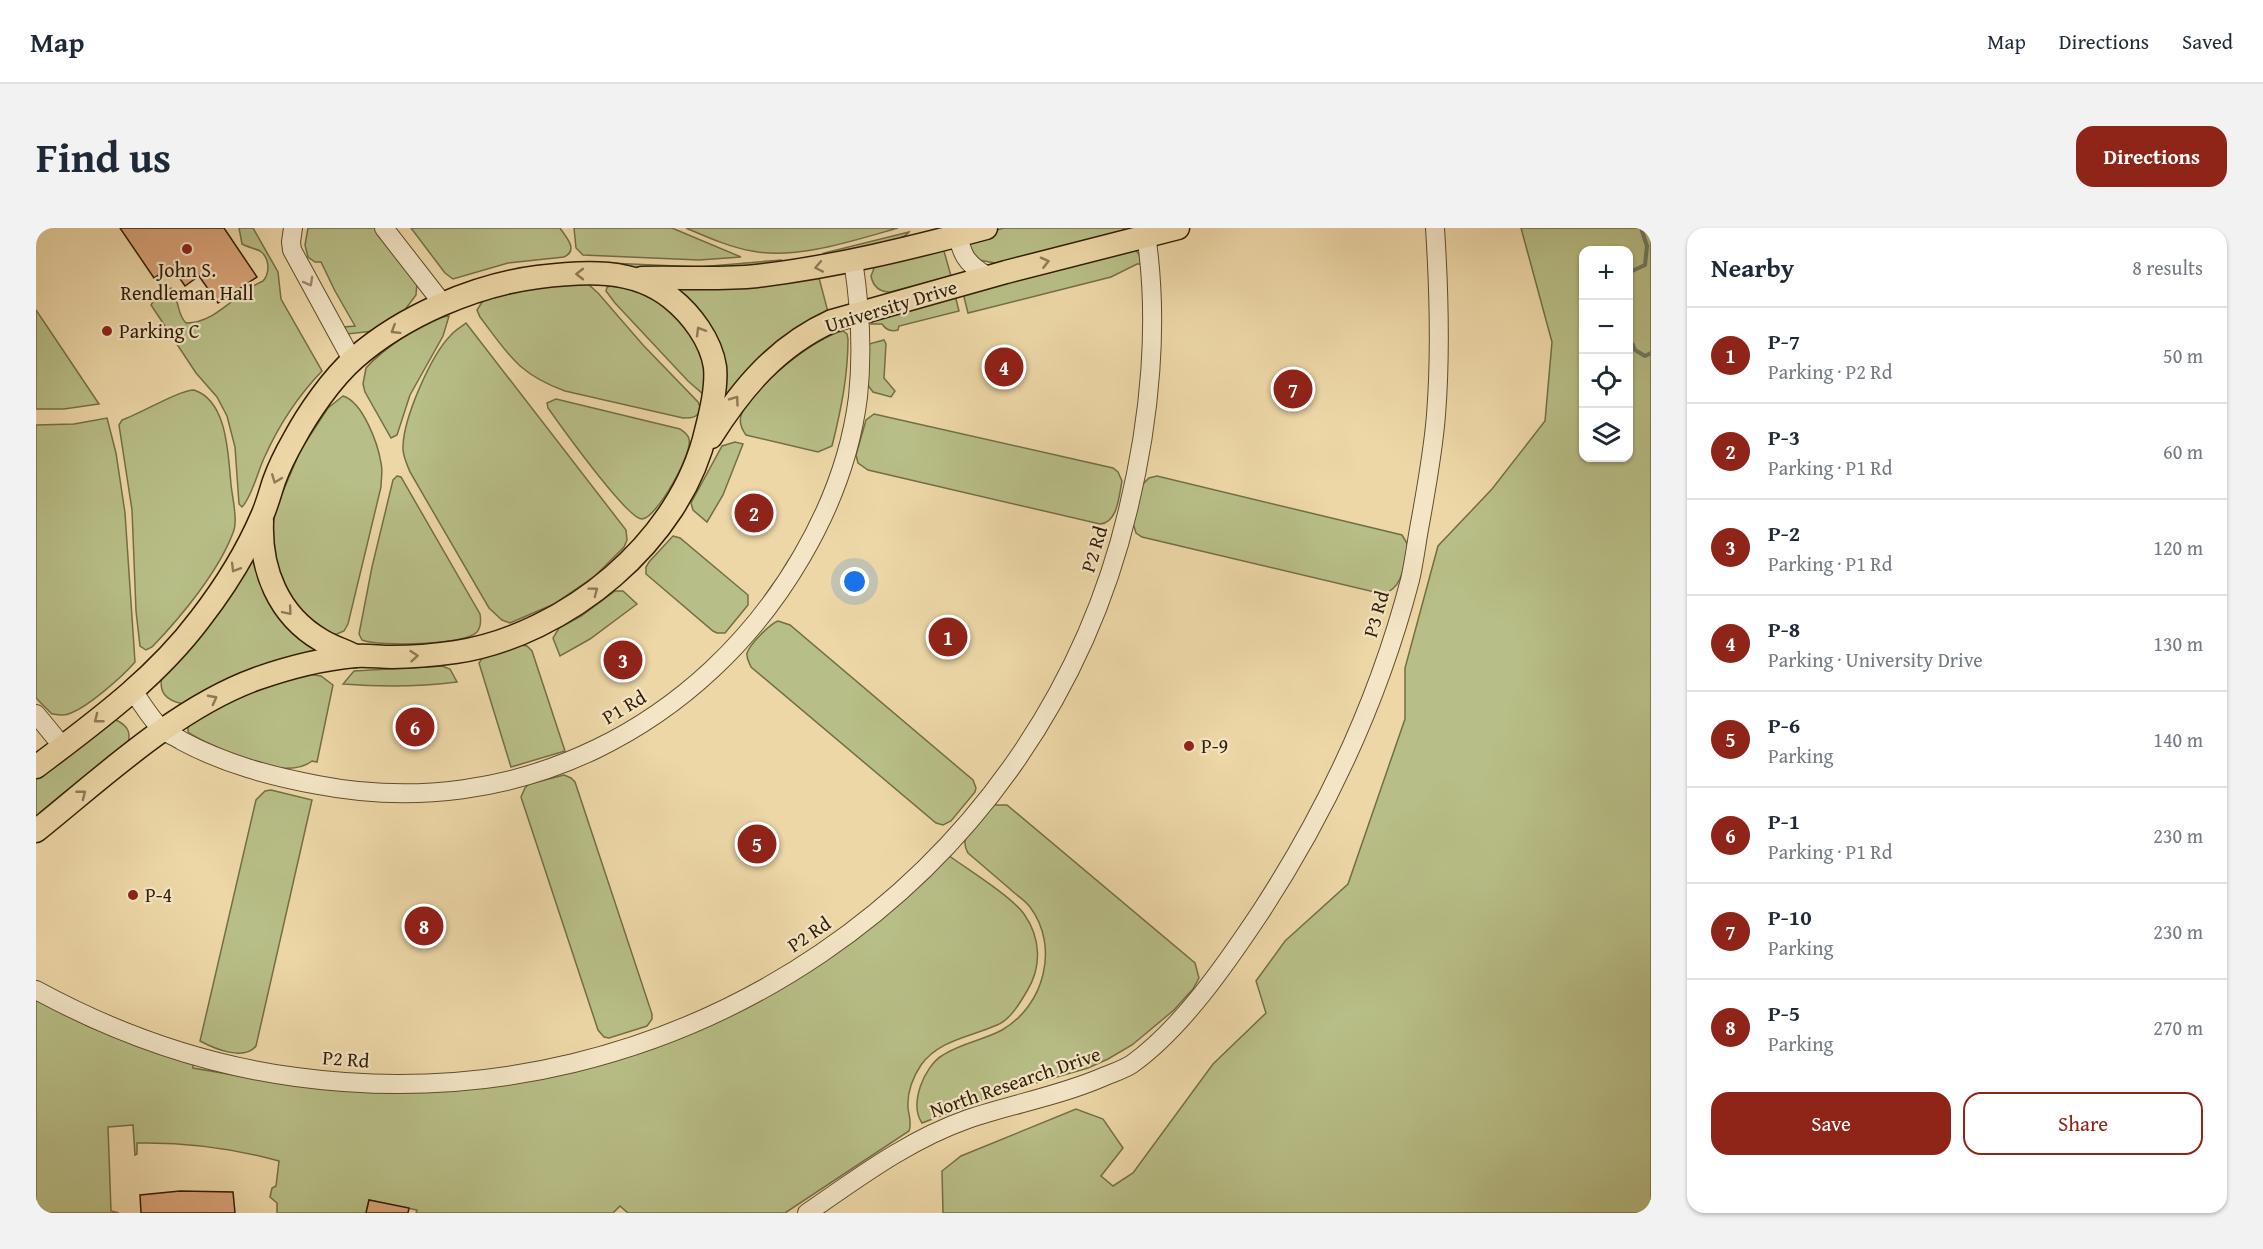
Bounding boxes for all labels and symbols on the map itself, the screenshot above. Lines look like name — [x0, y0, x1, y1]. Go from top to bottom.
marker: John S. Rendleman Hall — [180, 242, 194, 256]
place label: John S. Rendleman Hall — [120, 255, 254, 307]
one-way arrow — [1039, 257, 1050, 269]
one-way arrow — [814, 260, 824, 273]
one-way arrow — [575, 268, 584, 280]
street label: University Drive — [821, 272, 961, 339]
one-way arrow — [302, 276, 313, 286]
place label: Parking C — [119, 316, 200, 345]
one-way arrow — [391, 323, 402, 334]
marker: Parking C — [100, 324, 114, 338]
one-way arrow — [695, 327, 707, 337]
pin: 4 — [984, 344, 1024, 390]
pin: 7 — [1274, 366, 1312, 412]
one-way arrow — [728, 395, 739, 406]
one-way arrow — [270, 473, 283, 484]
pin: 2 — [734, 490, 774, 536]
street label: P2 Rd — [1073, 522, 1114, 576]
one-way arrow — [230, 562, 242, 572]
your location — [840, 567, 869, 596]
one-way arrow — [588, 587, 599, 598]
street label: P3 Rd — [1355, 587, 1396, 640]
one-way arrow — [281, 604, 292, 615]
pin: 1 — [928, 614, 968, 660]
pin: 3 — [604, 638, 642, 682]
one-way arrow — [409, 650, 418, 663]
street label: P1 Rd — [596, 682, 652, 731]
one-way arrow — [206, 695, 217, 706]
pin: 6 — [396, 704, 434, 750]
one-way arrow — [94, 712, 105, 723]
place label: P-9 — [1201, 731, 1228, 760]
marker: P-9 — [1182, 739, 1196, 753]
one-way arrow — [75, 791, 86, 802]
pin: 5 — [738, 822, 776, 866]
place label: P-4 — [145, 880, 172, 909]
marker: P-4 — [126, 888, 140, 902]
pin: 8 — [404, 904, 444, 948]
street label: P2 Rd — [781, 908, 837, 959]
street label: North Research Drive — [926, 1039, 1104, 1124]
street label: P2 Rd — [322, 1042, 371, 1075]

